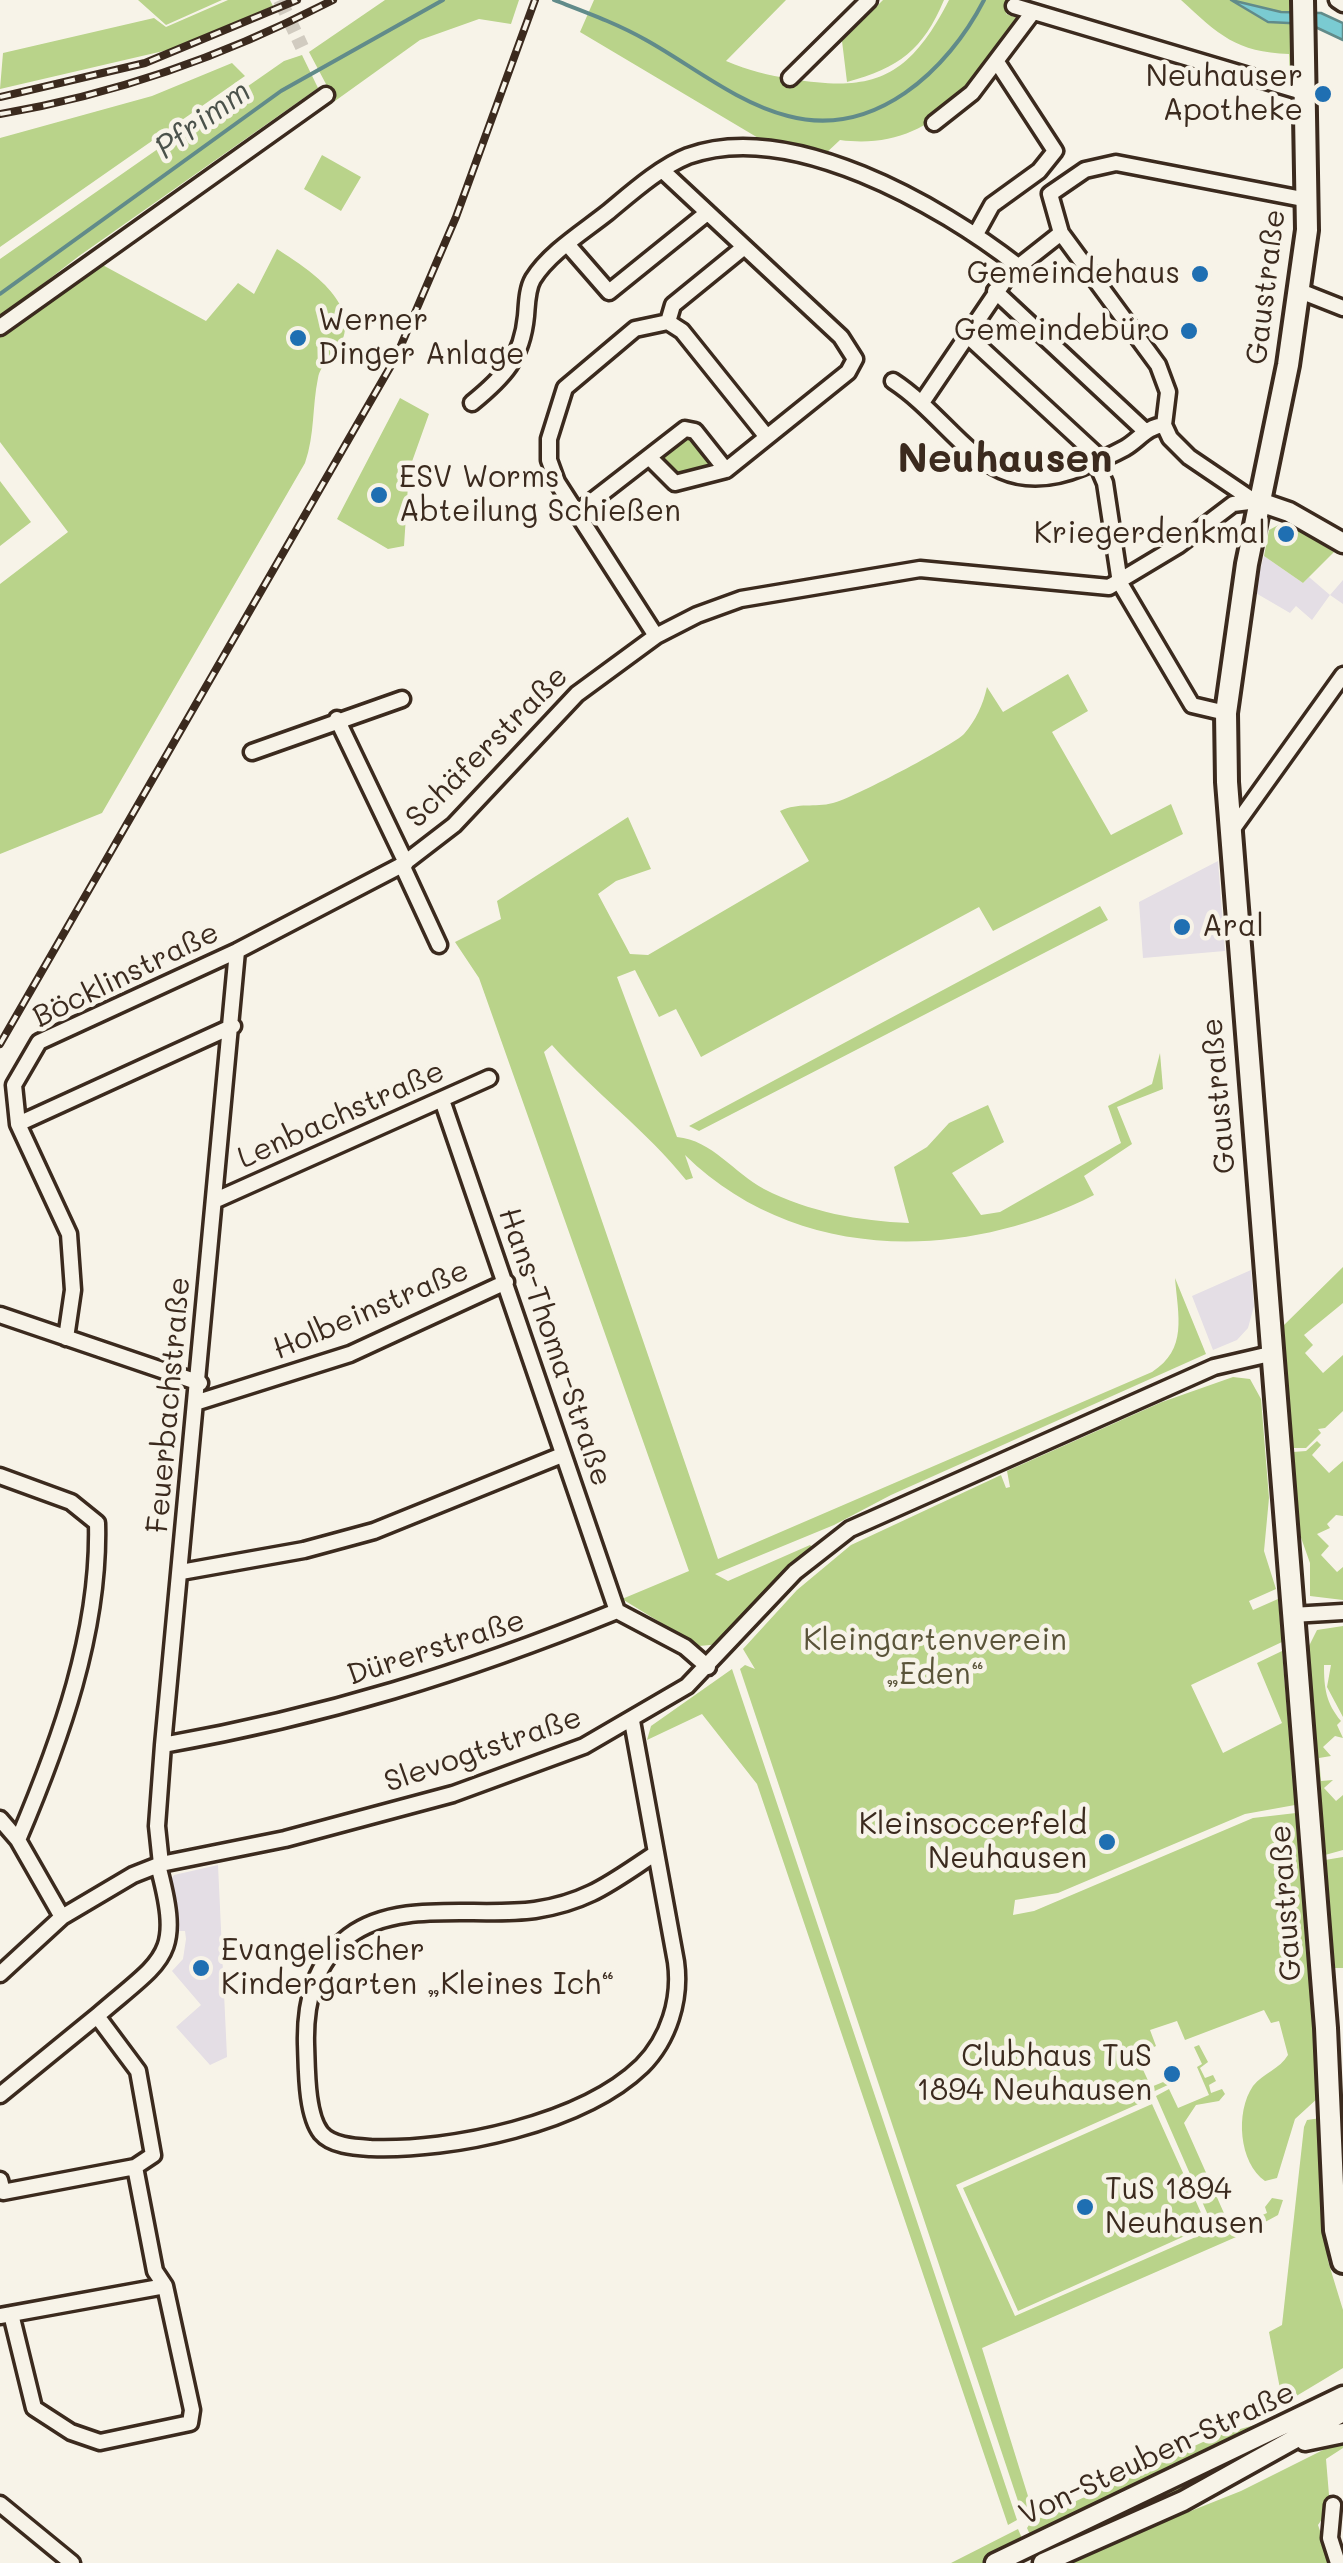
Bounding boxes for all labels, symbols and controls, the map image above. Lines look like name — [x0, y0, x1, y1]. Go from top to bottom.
place label: Neuhauser Apotheke — [1146, 59, 1303, 130]
water label: Pfrimm — [148, 72, 258, 168]
marker: Neuhauser Apotheke — [1312, 83, 1334, 105]
street label: Gaustraße — [1239, 207, 1293, 367]
place label: Gemeindehaus — [967, 256, 1180, 292]
marker: Gemeindehaus — [1189, 263, 1211, 285]
place label: Werner Dinger Anlage — [318, 303, 525, 374]
place label: Gemeindebüro — [954, 313, 1169, 349]
marker: Gemeindebüro — [1178, 320, 1200, 342]
marker: Werner Dinger Anlage — [287, 327, 309, 349]
district label: Neuhausen — [898, 436, 1112, 484]
place label: ESV Worms Abteilung Schießen — [399, 460, 681, 530]
marker: ESV Worms Abteilung Schießen — [368, 484, 390, 506]
place label: Kriegerdenkmal — [1034, 516, 1266, 552]
marker: Kriegerdenkmal — [1275, 523, 1297, 545]
street label: Schäferstraße — [398, 658, 576, 836]
place label: Aral — [1202, 909, 1264, 945]
street label: Böcklinstraße — [27, 914, 225, 1036]
marker: Aral — [1171, 916, 1193, 938]
street label: Gaustraße — [1194, 1017, 1244, 1175]
street label: Lenbachstraße — [232, 1053, 450, 1177]
street label: Hans-Thoma-Straße — [490, 1203, 620, 1491]
street label: Holbeinstraße — [268, 1253, 474, 1367]
street label: Feuerbachstraße — [140, 1275, 198, 1535]
street label: Dürerstraße — [343, 1602, 529, 1694]
park label: Kleingartenverein „Eden“ — [803, 1623, 1067, 1694]
street label: Slevogtstraße — [380, 1699, 586, 1801]
place label: Kleinsoccerfeld Neuhausen — [859, 1807, 1087, 1878]
street label: Gaustraße — [1263, 1824, 1309, 1982]
marker: Kleinsoccerfeld Neuhausen — [1096, 1831, 1118, 1853]
place label: Evangelischer Kindergarten „Kleines Ich“ — [221, 1933, 615, 2004]
marker: Evangelischer Kindergarten „Kleines Ich“ — [190, 1957, 212, 1979]
place label: Clubhaus TuS 1894 Neuhausen — [917, 2039, 1152, 2110]
marker: Clubhaus TuS 1894 Neuhausen — [1161, 2063, 1183, 2085]
place label: TuS 1894 Neuhausen — [1105, 2172, 1264, 2242]
marker: TuS 1894 Neuhausen — [1074, 2196, 1096, 2218]
street label: Von-Steuben-Straße — [1014, 2374, 1300, 2534]

